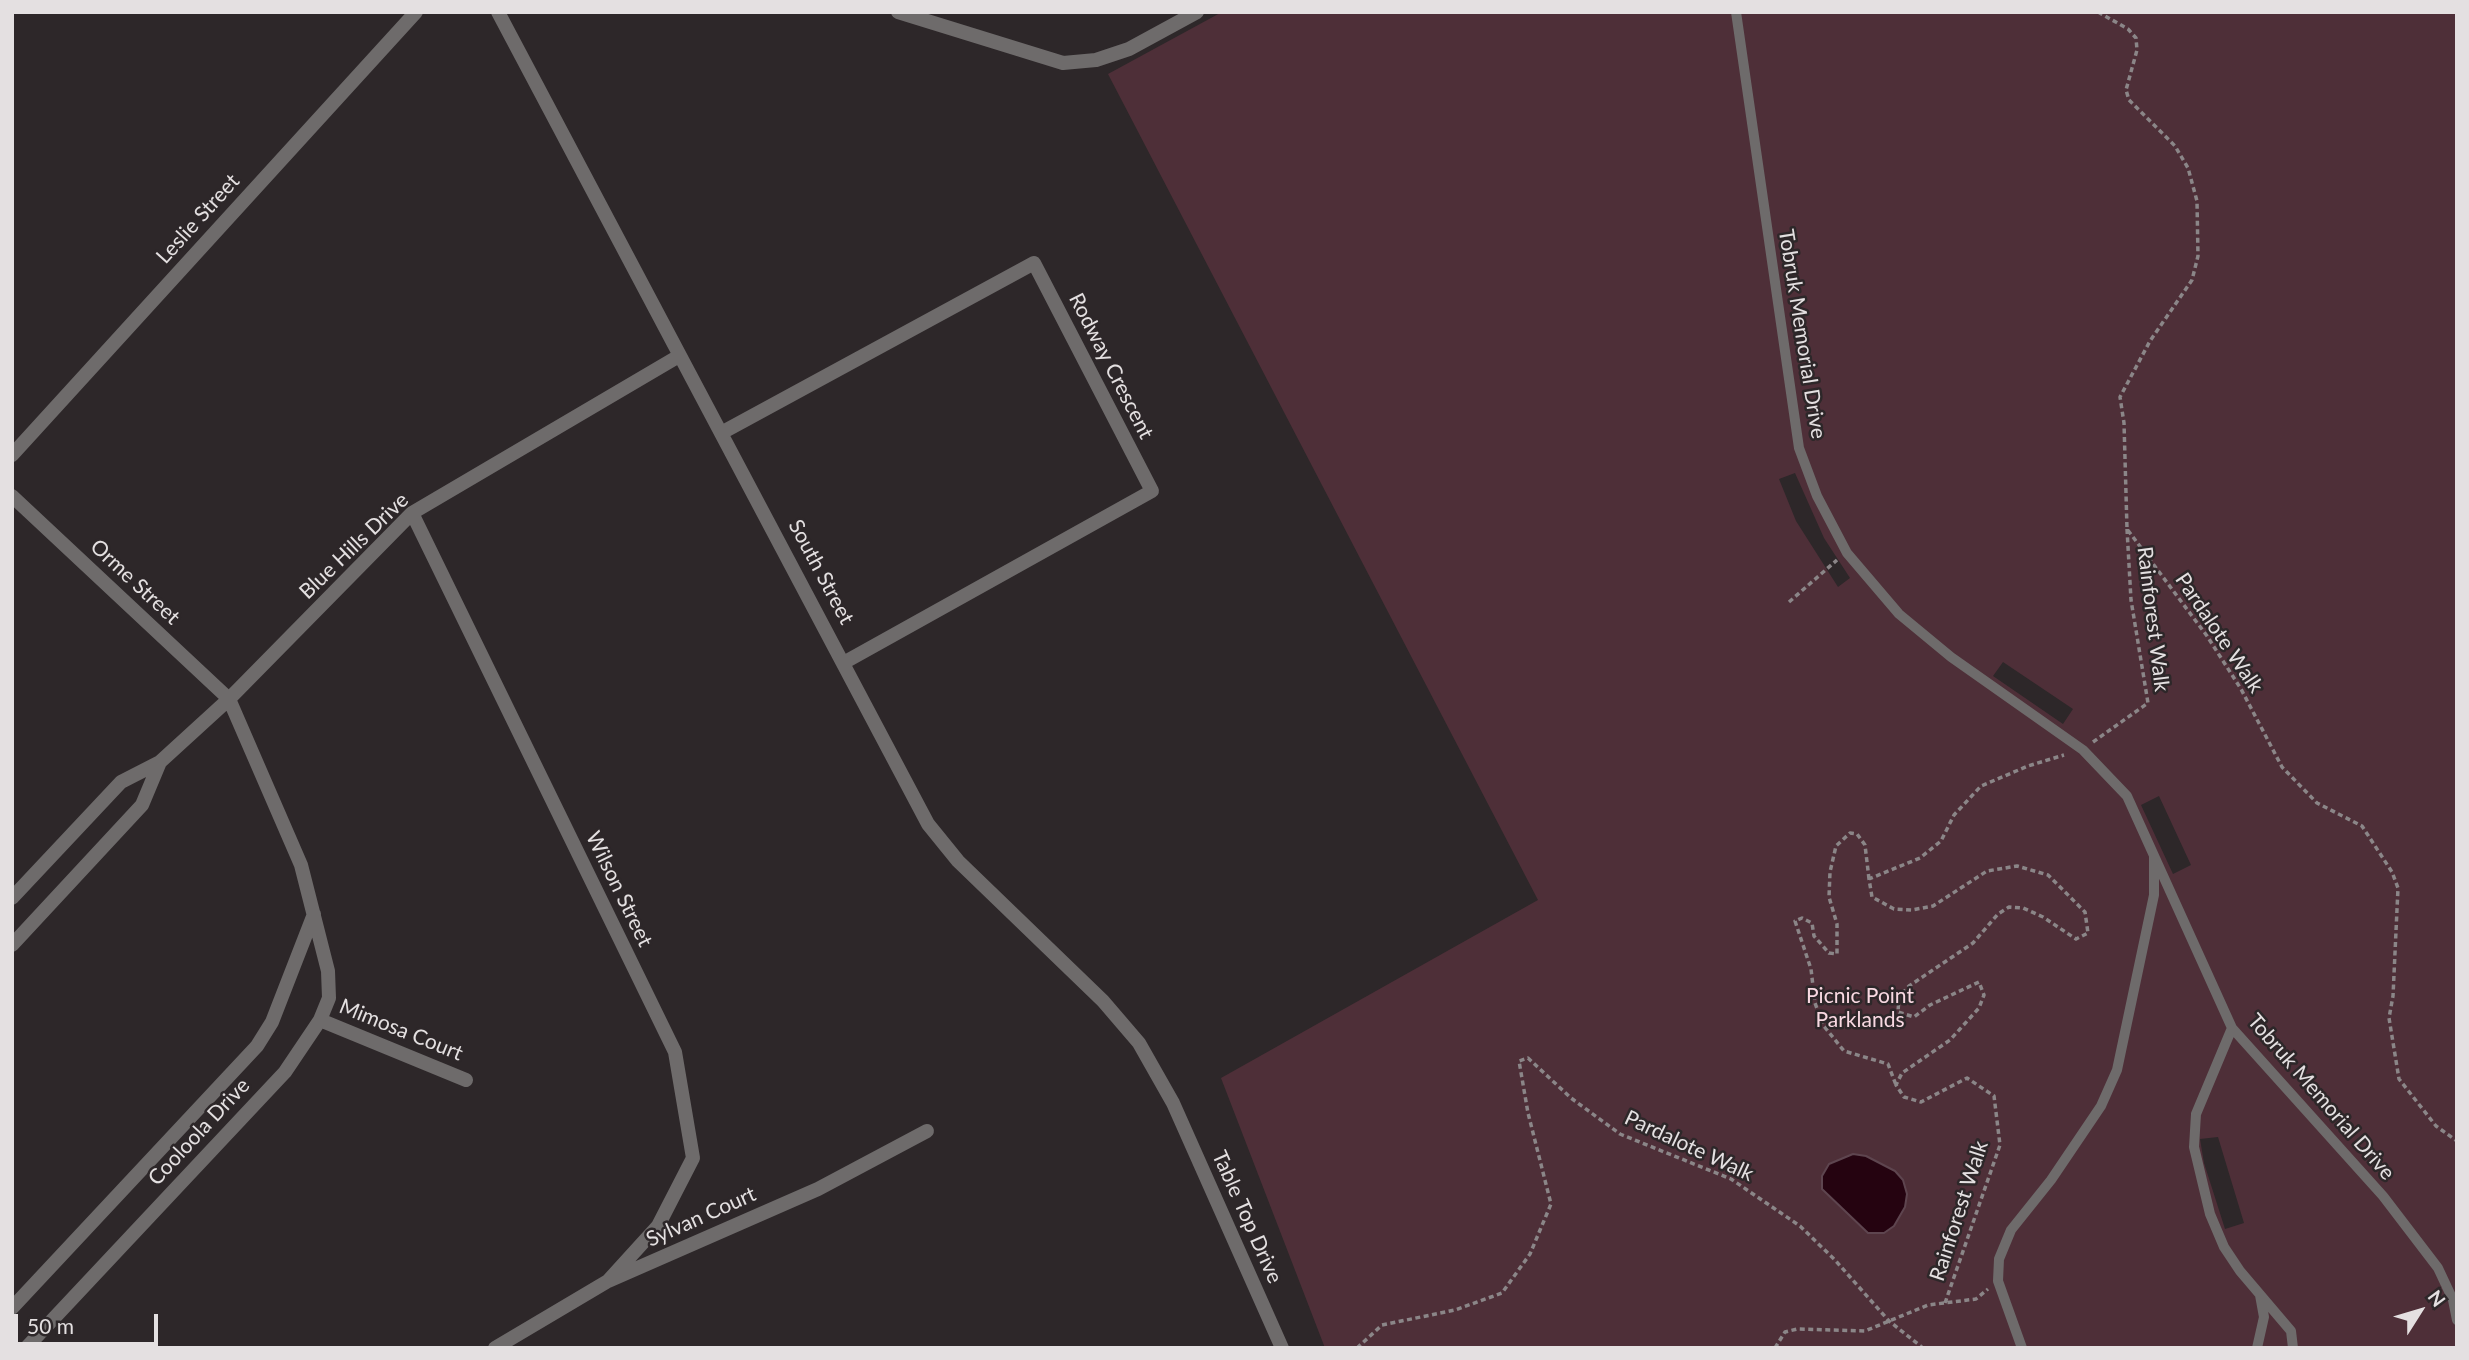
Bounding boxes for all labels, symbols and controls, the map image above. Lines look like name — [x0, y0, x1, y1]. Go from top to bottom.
street label: Leslie Street — [151, 169, 245, 269]
street label: Tobruk Memorial Drive — [1773, 227, 1831, 441]
street label: Rodway Crescent — [1063, 289, 1159, 443]
street label: Blue Hills Drive — [294, 488, 414, 604]
street label: South Street — [783, 515, 859, 629]
street label: Orme Street — [85, 534, 185, 630]
street label: Rainforest Walk — [2132, 545, 2174, 693]
street label: Pardalote Walk — [2170, 568, 2268, 698]
street label: Wilson Street — [580, 827, 658, 951]
park label: Picnic Point Parklands — [1806, 983, 1914, 1033]
street label: Mimosa Court — [336, 994, 466, 1066]
street label: Tobruk Memorial Drive — [2242, 1009, 2400, 1185]
street label: Cooloola Drive — [143, 1073, 255, 1191]
street label: Pardalote Walk — [1621, 1105, 1757, 1187]
street label: Rainforest Walk — [1924, 1138, 1994, 1284]
street label: Table Top Drive — [1206, 1147, 1288, 1287]
street label: Sylvan Court — [642, 1182, 760, 1252]
north arrow — [2385, 1276, 2455, 1346]
text: N — [2424, 1285, 2451, 1311]
scale bar — [18, 1300, 161, 1344]
text: 50 m — [27, 1313, 74, 1338]

